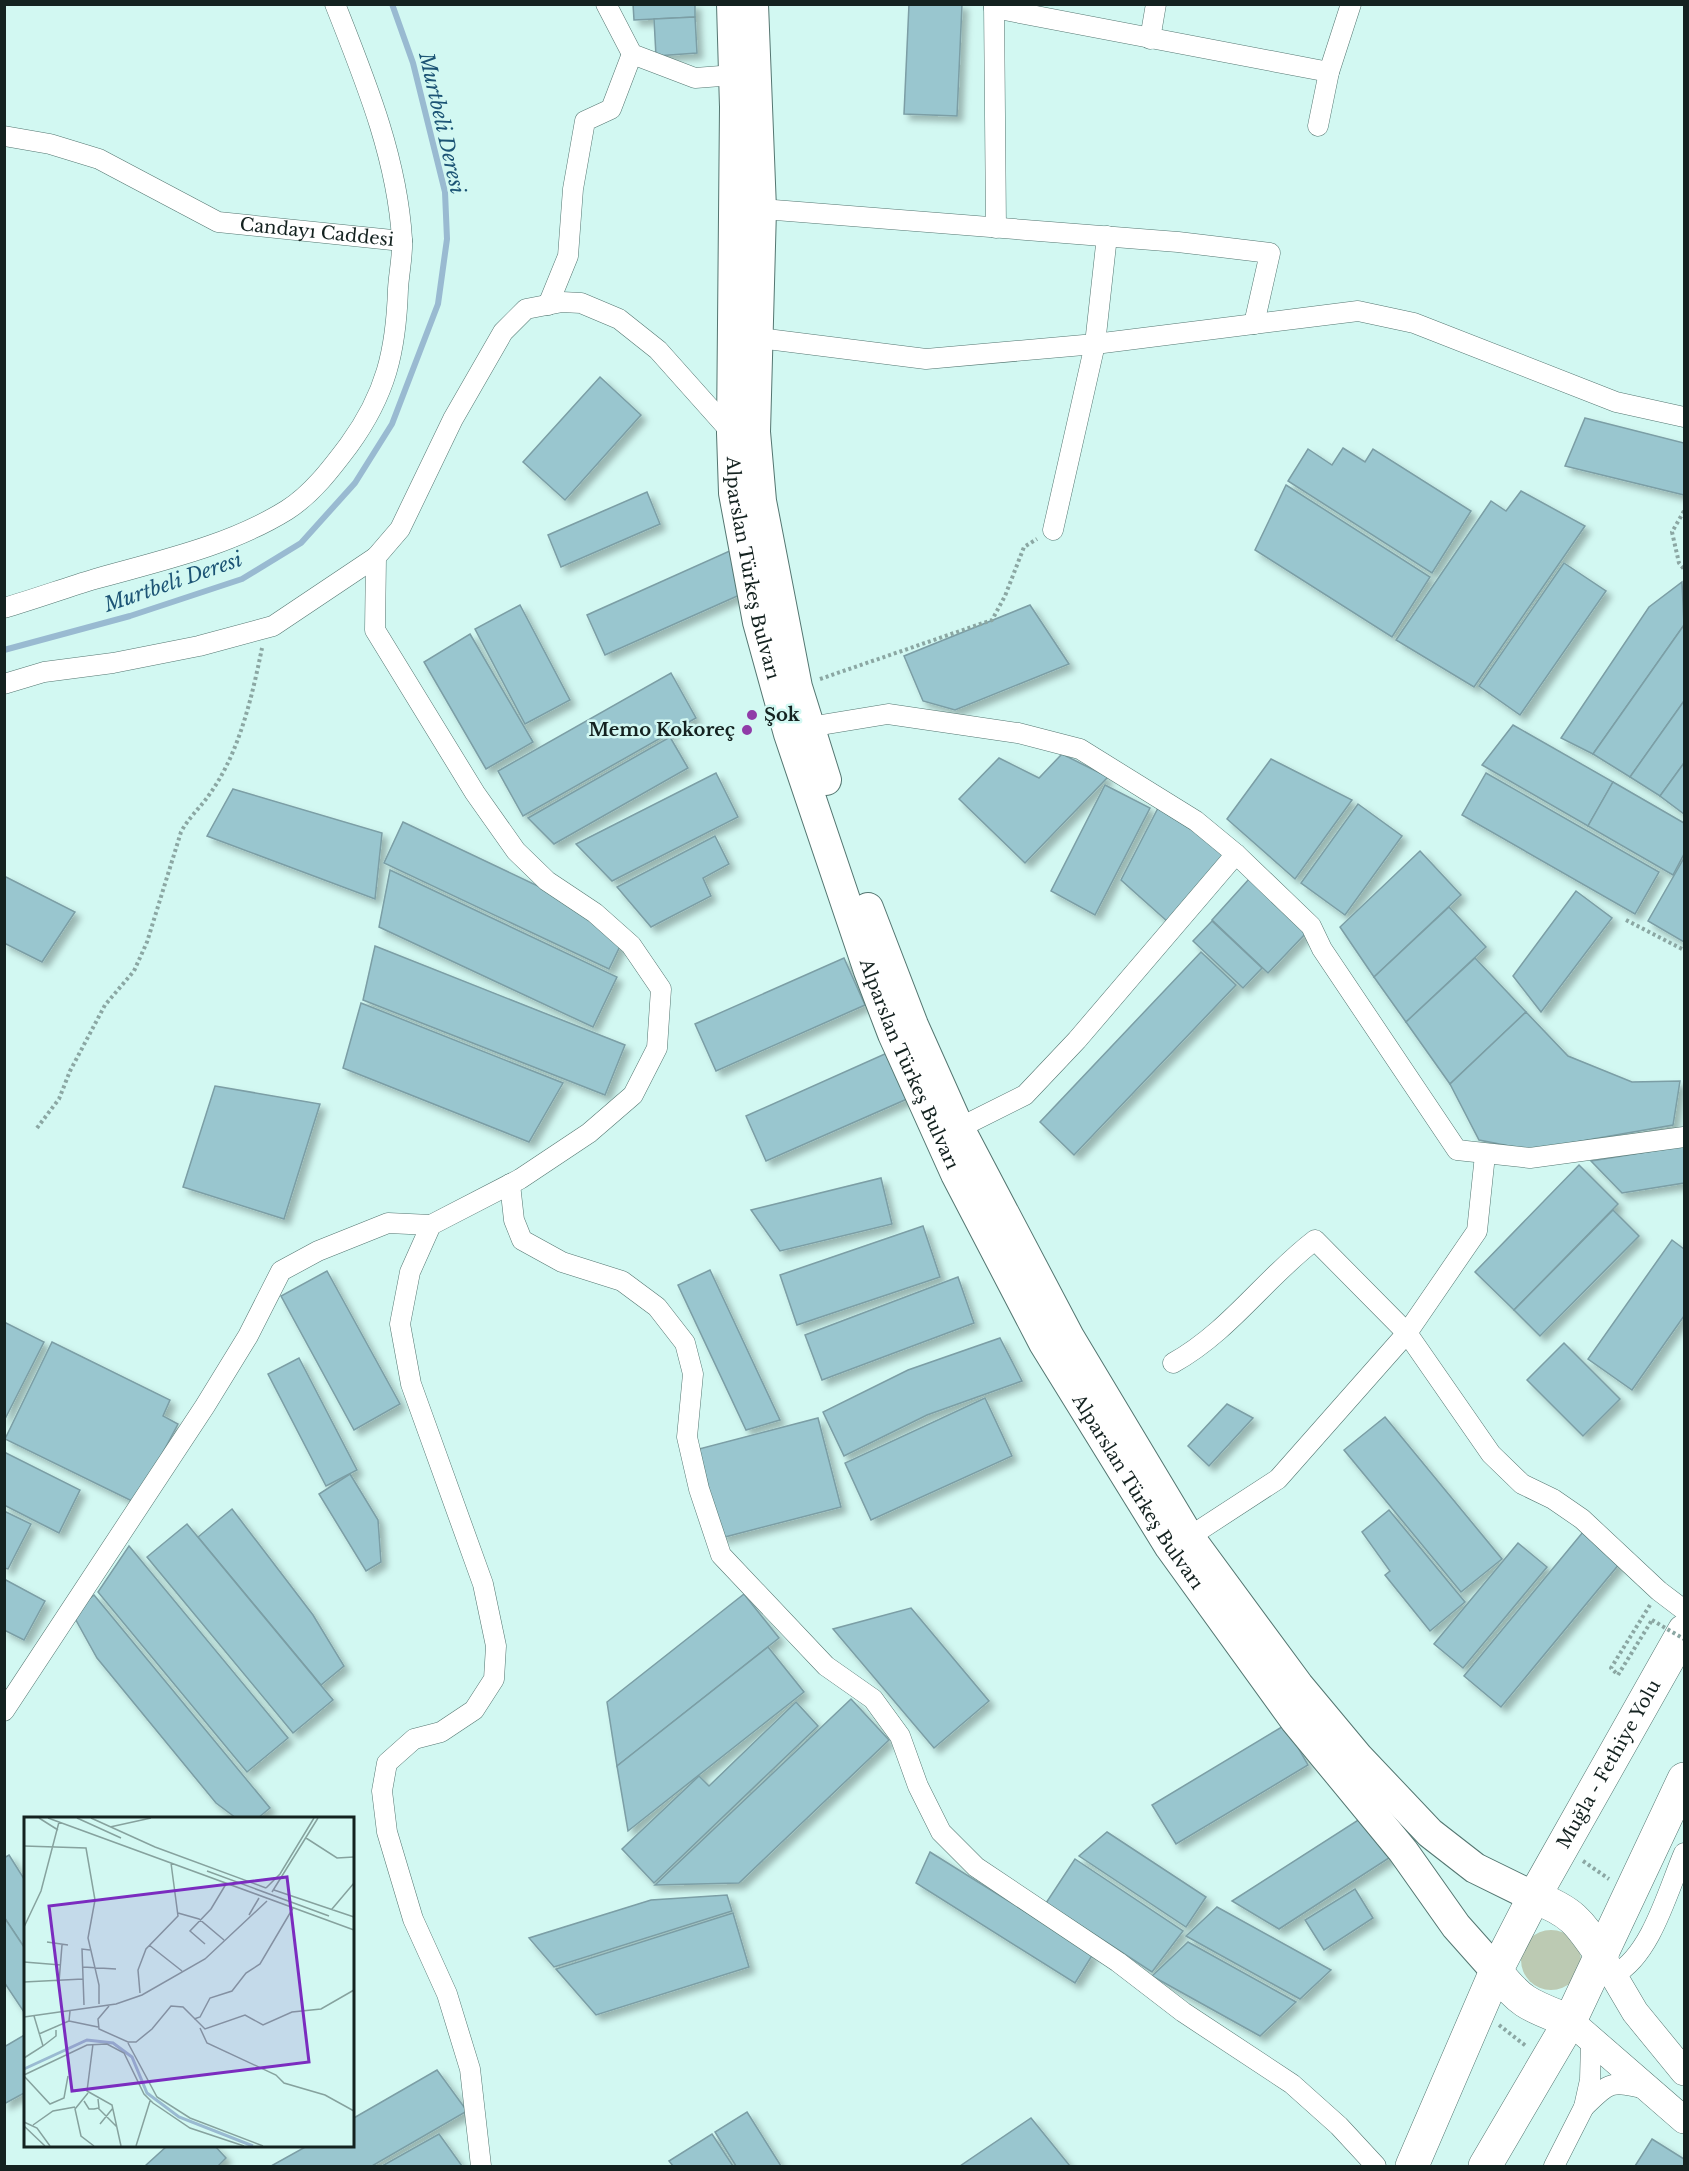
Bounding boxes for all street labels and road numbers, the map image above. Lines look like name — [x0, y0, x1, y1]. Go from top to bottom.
street label: Candayı Caddesi — [239, 213, 395, 251]
street label: Alparslan Türkeş Bulvarı — [722, 455, 784, 682]
street label: Alparslan Türkeş Bulvarı — [854, 955, 964, 1173]
street label: Alparslan Türkeş Bulvarı — [1067, 1389, 1208, 1594]
street label: Muğla - Fethiye Yolu — [1553, 1676, 1665, 1852]

